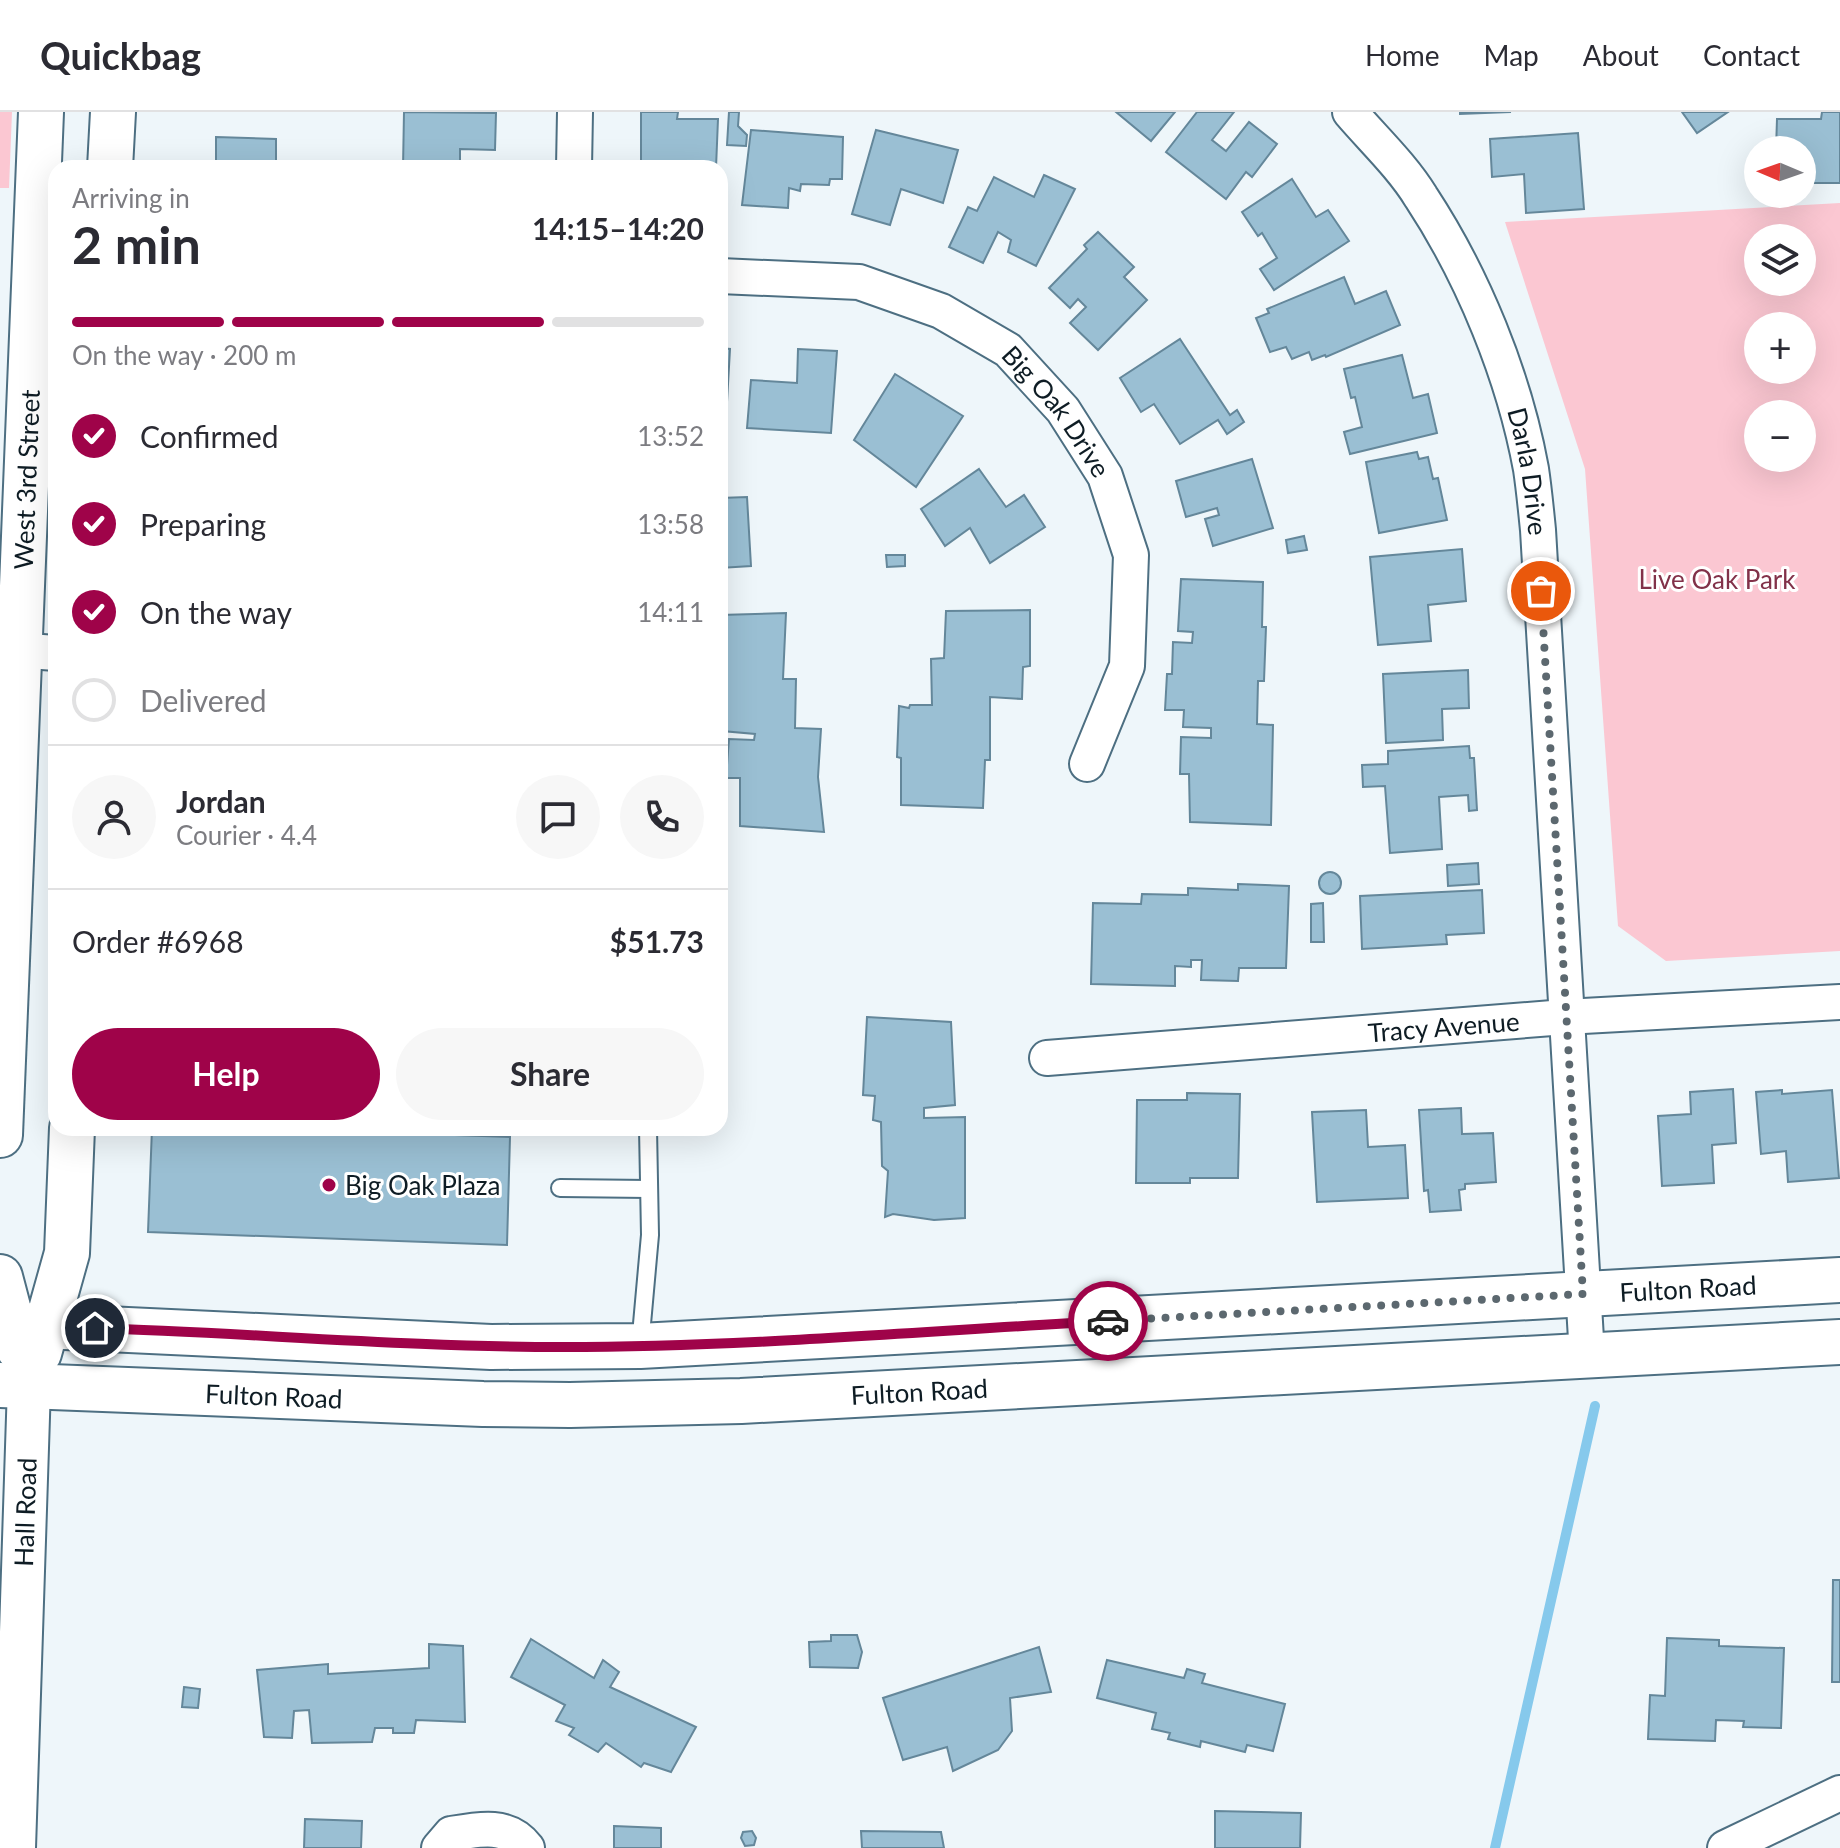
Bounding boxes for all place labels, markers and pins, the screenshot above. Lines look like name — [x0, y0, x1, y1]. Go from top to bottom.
pin — [1507, 557, 1575, 625]
place label: Big Oak Plaza — [345, 1169, 500, 1201]
marker: Big Oak Plaza — [320, 1176, 338, 1194]
pin — [61, 1294, 129, 1362]

